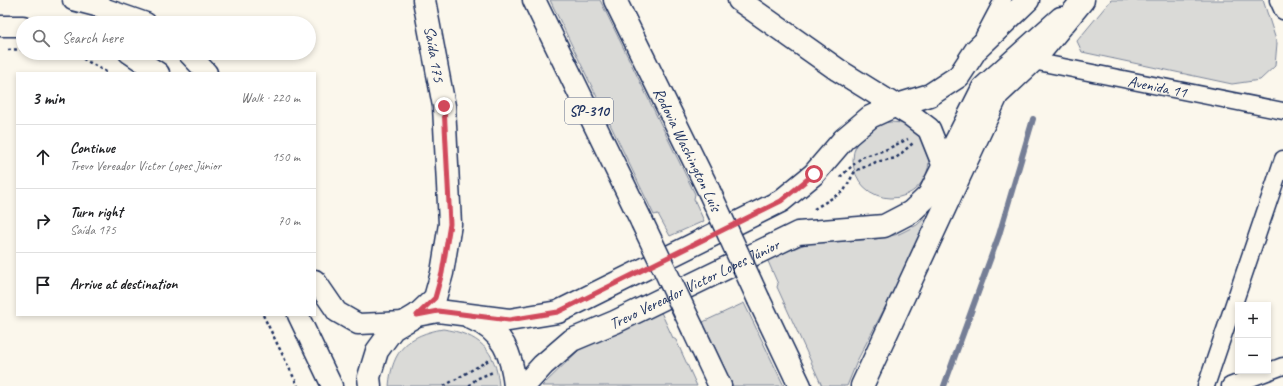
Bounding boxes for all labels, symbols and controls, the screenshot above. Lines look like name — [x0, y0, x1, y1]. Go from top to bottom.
search box — [16, 16, 316, 60]
street label: Saída 175 — [419, 25, 449, 84]
icon: search — [30, 27, 52, 49]
text: Search here — [62, 29, 123, 48]
street label: Avenida 11 — [1126, 71, 1189, 103]
street label: Rodovia Washington Luís — [649, 84, 726, 216]
text: 3 min — [32, 88, 65, 109]
text: Walk · 220 m — [241, 90, 300, 106]
route end — [435, 97, 453, 115]
road number: SP-310 — [565, 98, 613, 124]
text: Continue — [70, 139, 115, 158]
icon: ahead — [32, 146, 54, 168]
text: 150 m — [272, 149, 300, 165]
text: Trevo Vereador Victor Lopes Júnior — [70, 158, 221, 174]
route start — [805, 165, 823, 183]
text: Turn right — [70, 203, 123, 222]
icon: right — [32, 210, 54, 232]
text: 70 m — [278, 213, 300, 229]
text: Saída 175 — [70, 222, 116, 238]
street label: Trevo Vereador Victor Lopes Júnior — [607, 234, 784, 334]
icon: arrive — [32, 274, 54, 296]
text: Arrive at destination — [70, 275, 177, 294]
map controls — [1235, 302, 1271, 374]
button: + — [1235, 302, 1271, 338]
button: − — [1235, 338, 1271, 374]

